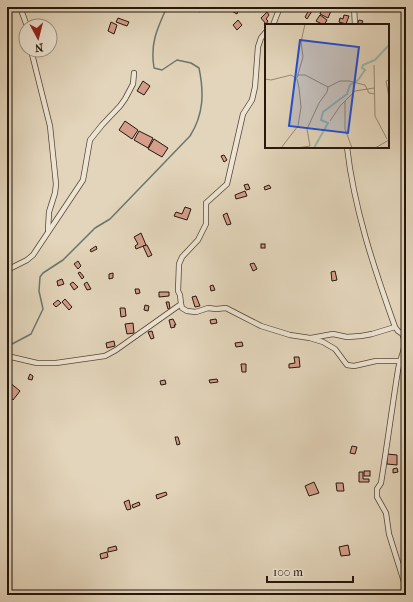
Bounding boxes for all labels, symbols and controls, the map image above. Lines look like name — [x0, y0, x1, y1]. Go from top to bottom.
north arrow — [18, 18, 58, 58]
inset map — [265, 24, 389, 148]
text: N — [34, 40, 44, 54]
scale bar — [267, 558, 353, 584]
text: 100 m — [273, 565, 303, 579]

